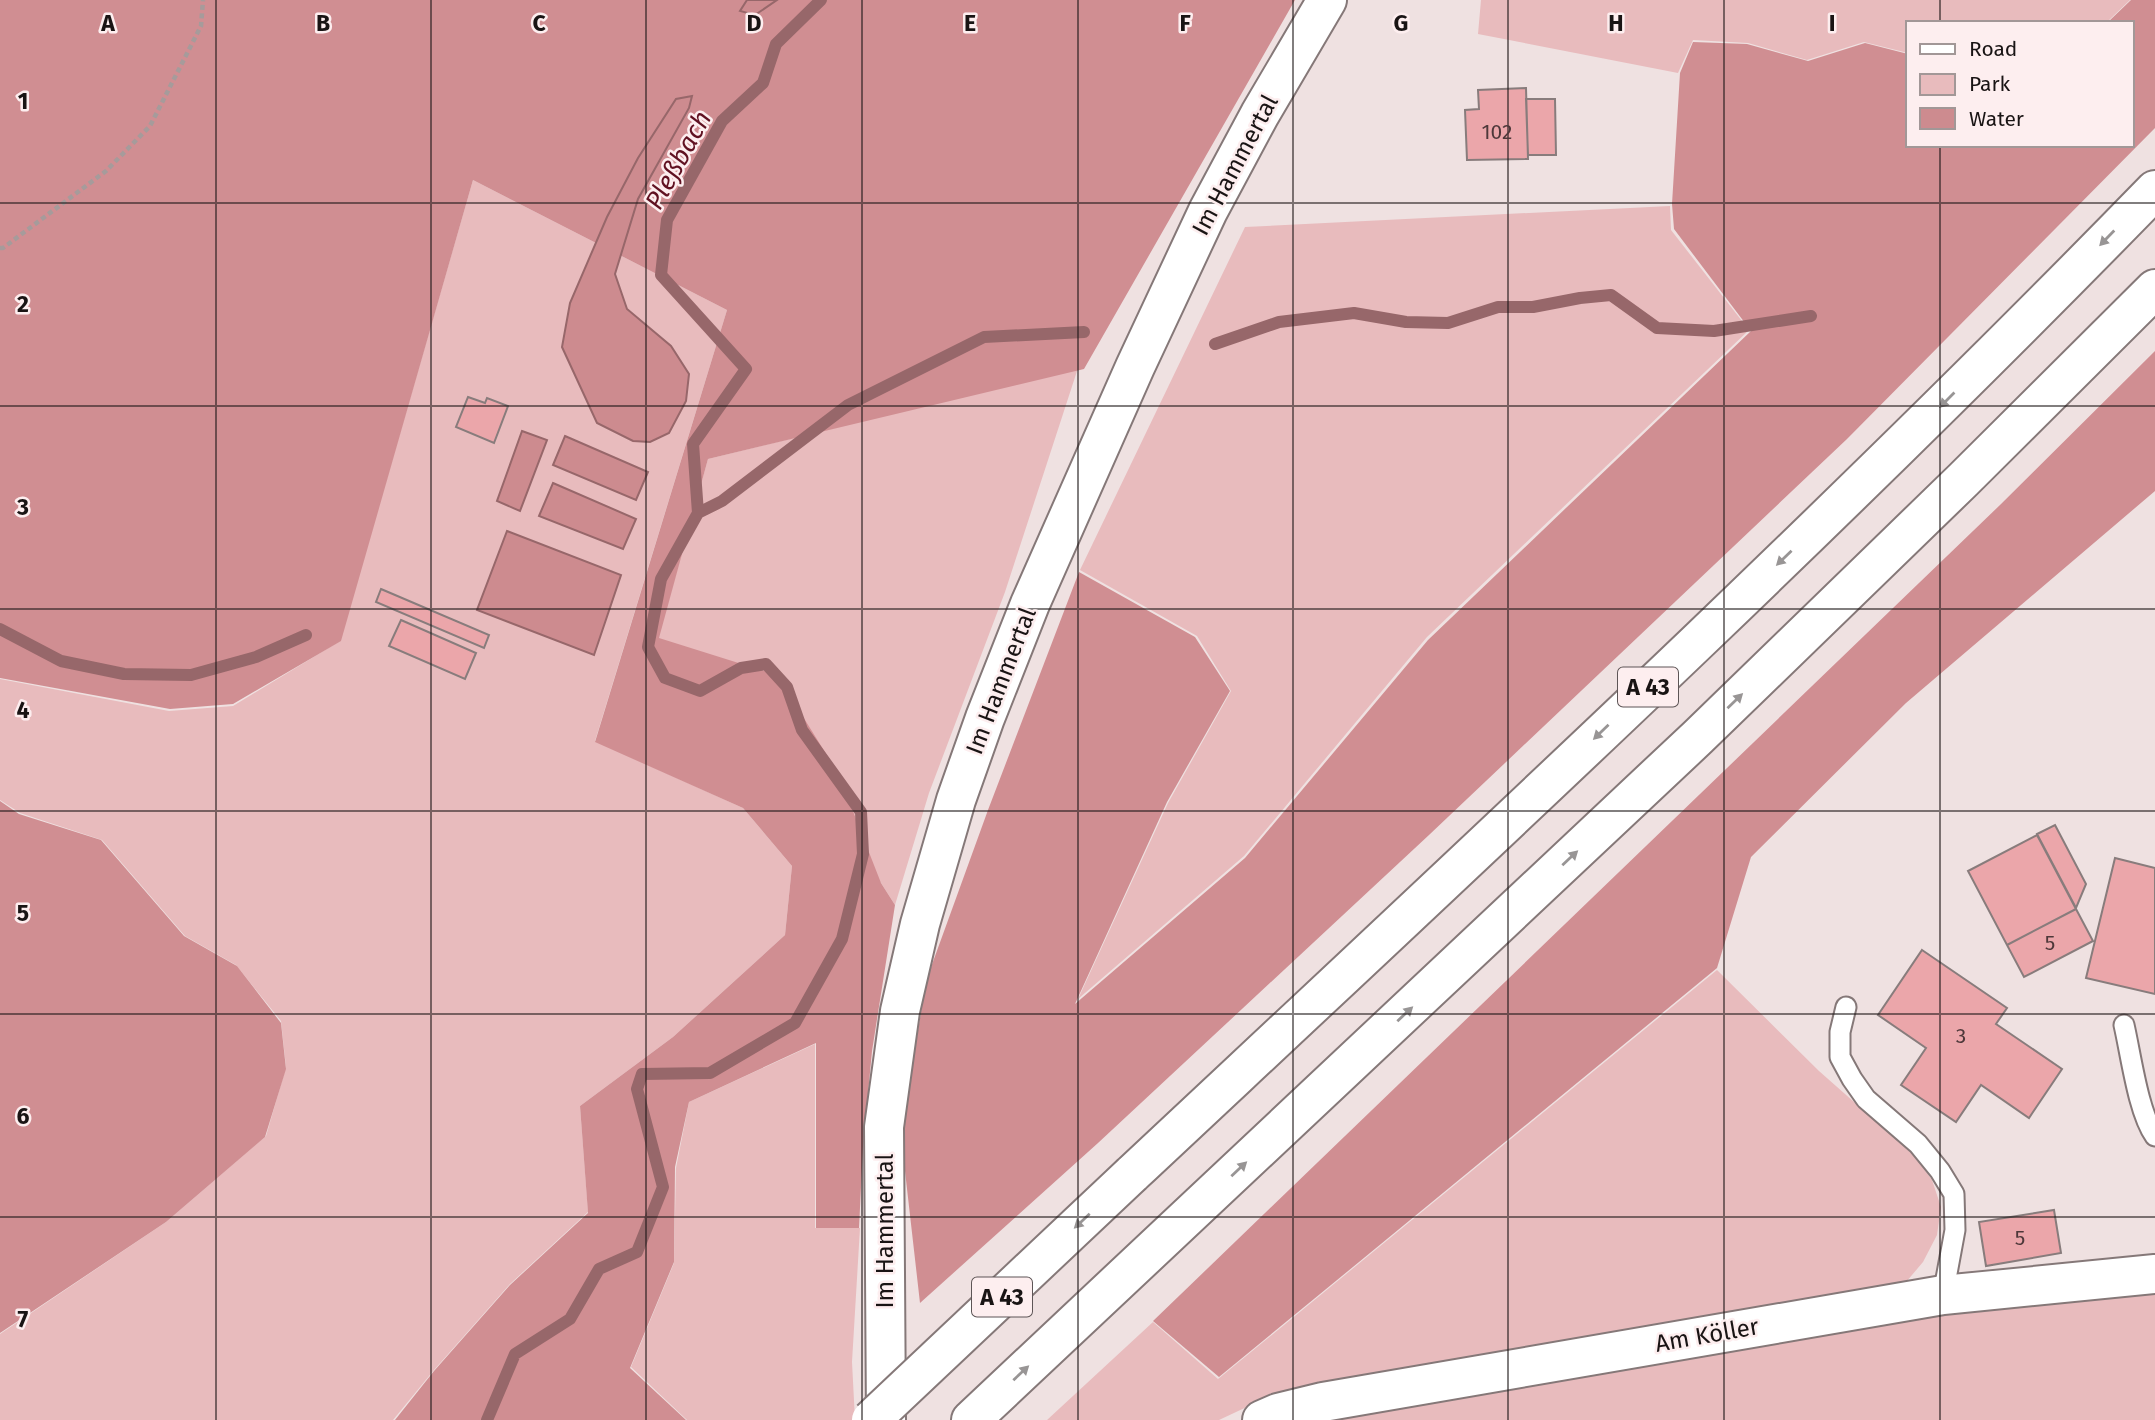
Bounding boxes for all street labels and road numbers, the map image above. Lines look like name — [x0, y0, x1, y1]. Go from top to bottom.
street label: Im Hammertal — [1186, 90, 1284, 240]
street label: Im Hammertal — [960, 604, 1042, 758]
road number: A 43 — [1618, 667, 1678, 706]
street label: Im Hammertal — [871, 1153, 899, 1309]
road number: A 43 — [972, 1278, 1032, 1316]
street label: Am Köller — [1653, 1312, 1762, 1358]

